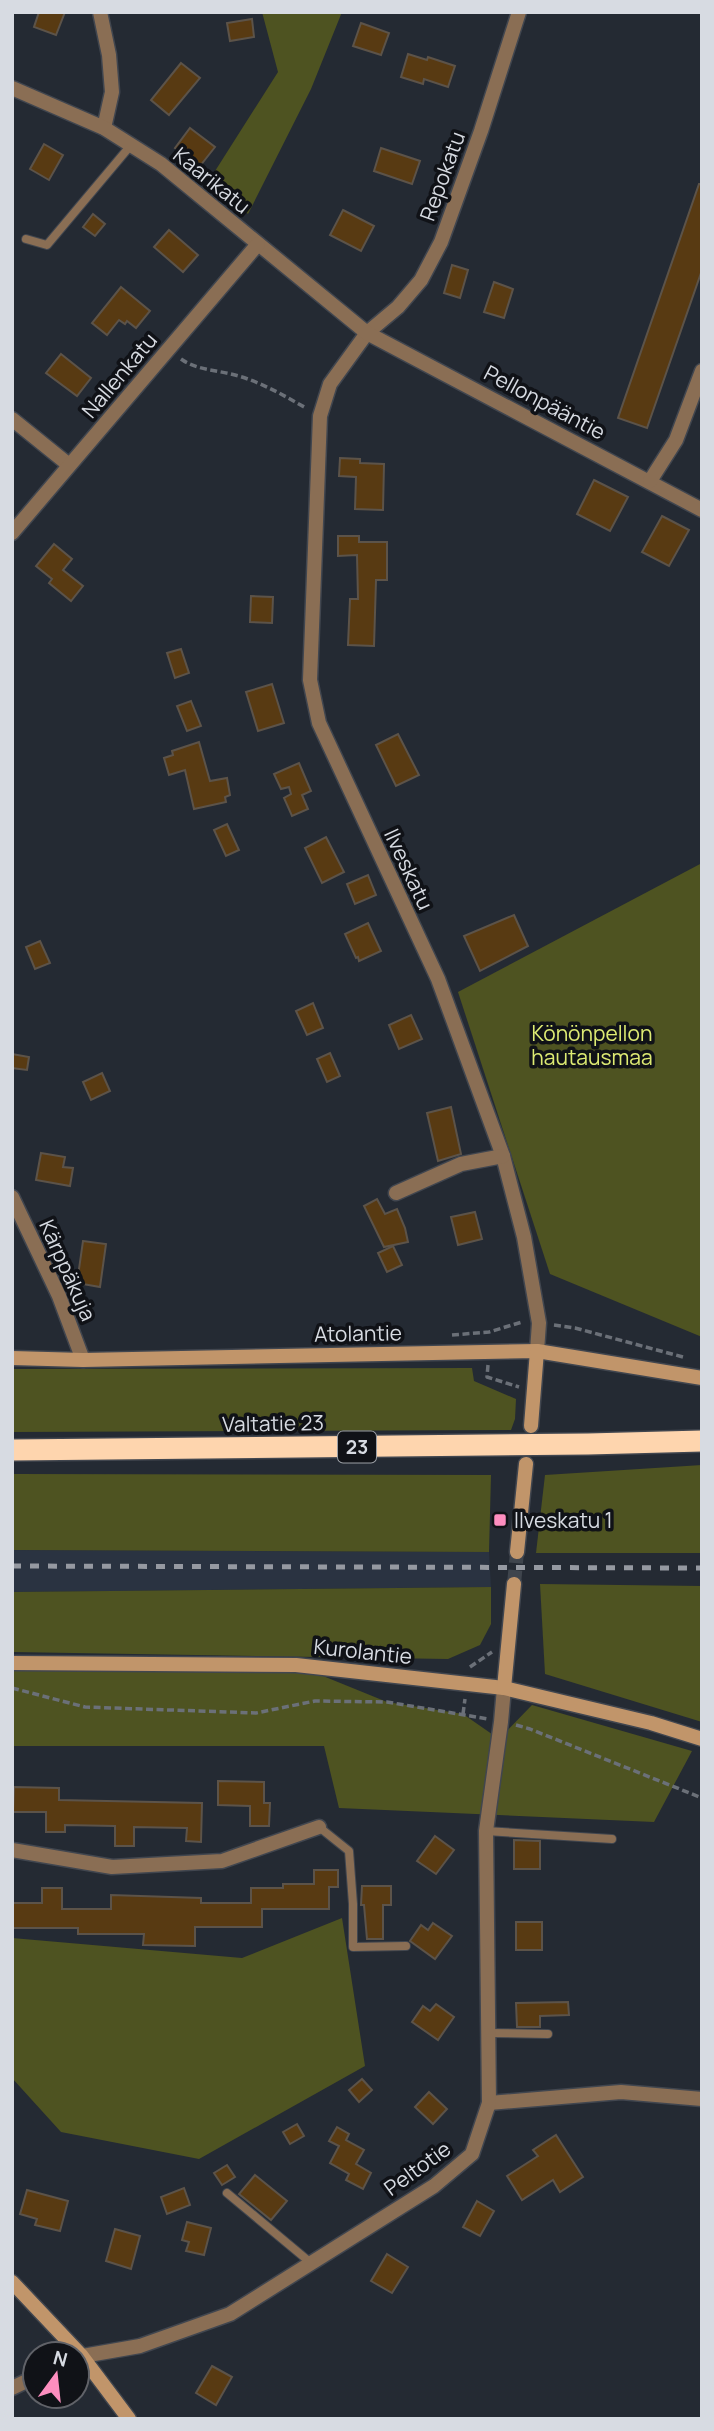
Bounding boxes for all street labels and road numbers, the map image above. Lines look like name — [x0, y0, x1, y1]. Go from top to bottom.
street label: Repokatu — [413, 128, 471, 224]
street label: Kaarikatu — [168, 140, 256, 220]
street label: Nallenkatu — [75, 326, 163, 424]
street label: Pellonpääntie — [480, 358, 610, 446]
street label: Ilveskatu — [378, 824, 440, 914]
street label: Kärppäkuja — [33, 1215, 103, 1325]
street label: Atolantie — [314, 1318, 402, 1348]
street label: Valtatie 23 — [222, 1408, 324, 1438]
road number: 23 — [338, 1432, 376, 1462]
street label: Kurolantie — [312, 1632, 414, 1670]
street label: Peltotie — [378, 2134, 456, 2202]

